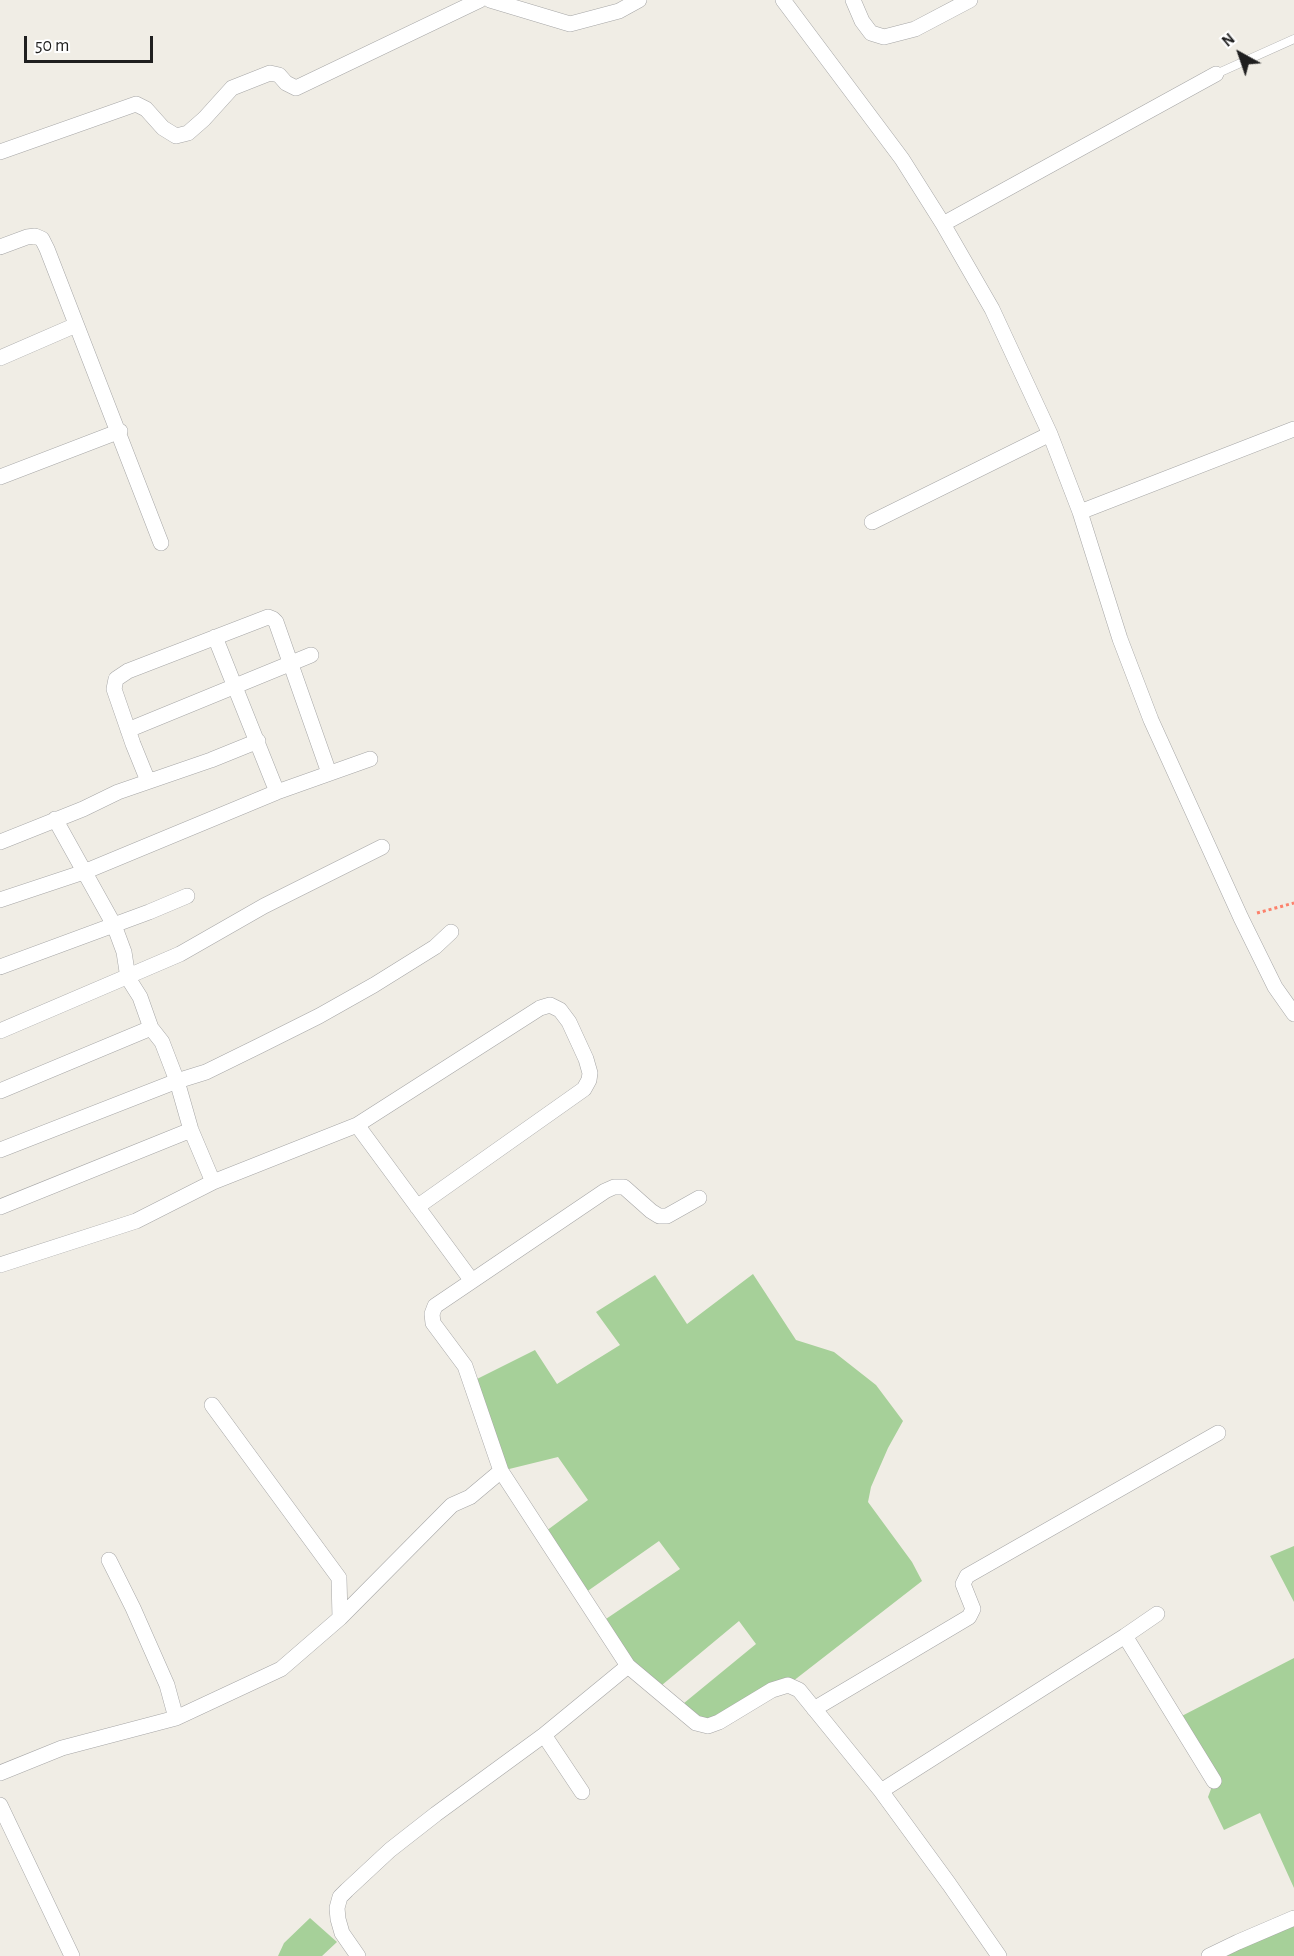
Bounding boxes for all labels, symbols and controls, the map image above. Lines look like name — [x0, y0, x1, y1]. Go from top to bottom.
scale bar — [27, 24, 156, 62]
north arrow — [1210, 24, 1270, 84]
text: N — [1219, 31, 1238, 50]
text: 50 m — [35, 37, 69, 55]

